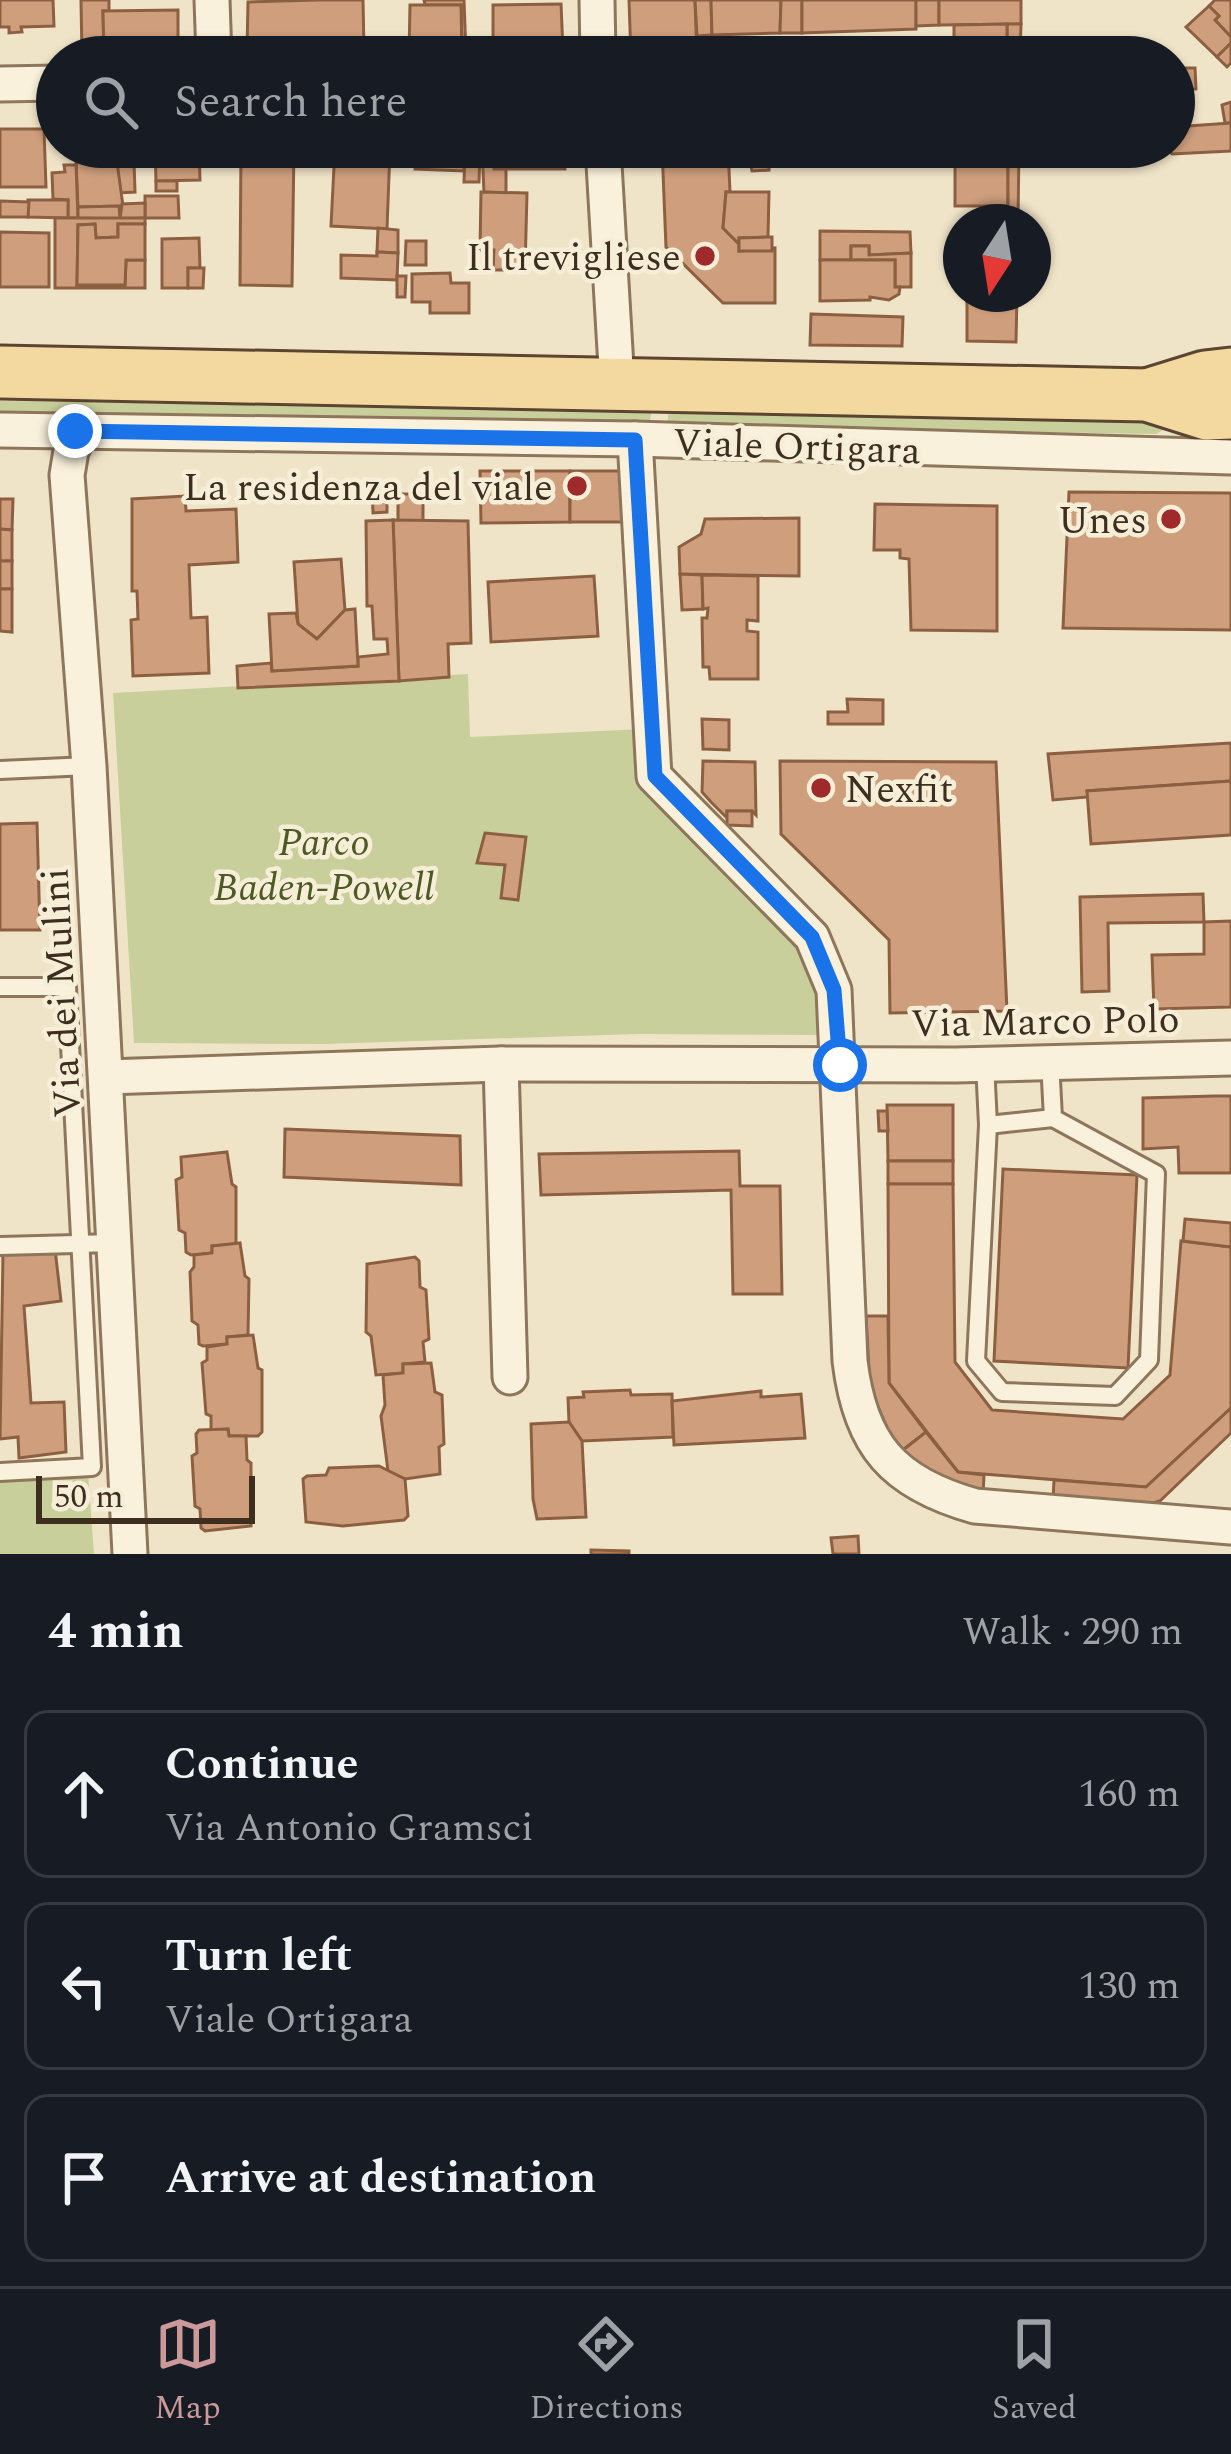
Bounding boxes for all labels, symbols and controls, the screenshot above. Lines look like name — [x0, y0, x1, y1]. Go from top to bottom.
search box — [36, 36, 1195, 168]
text: Search here — [174, 68, 407, 137]
icon: search — [78, 69, 144, 135]
north arrow — [943, 204, 1051, 312]
place label: Il trevigliese — [466, 229, 681, 288]
marker: Il trevigliese — [692, 243, 718, 269]
route end — [48, 404, 102, 458]
street label: Viale Ortigara — [672, 414, 922, 481]
place label: La residenza del viale — [183, 459, 553, 518]
marker: La residenza del viale — [564, 473, 590, 499]
place label: Unes — [1058, 492, 1147, 551]
marker: Unes — [1158, 506, 1184, 532]
place label: Nexfit — [845, 761, 953, 820]
marker: Nexfit — [808, 775, 834, 801]
park label: Parco Baden-Powell — [214, 814, 434, 918]
street label: Via dei Mulini — [26, 866, 99, 1119]
street label: Via Marco Polo — [910, 991, 1180, 1054]
route start — [813, 1038, 867, 1092]
scale bar — [36, 1470, 255, 1523]
text: 50 m — [54, 1472, 124, 1522]
text: 4 min — [48, 1593, 184, 1671]
text: Walk · 290 m — [962, 1603, 1183, 1662]
text: Continue — [165, 1730, 358, 1799]
icon: ahead — [51, 1761, 117, 1827]
text: 160 m — [1078, 1765, 1180, 1824]
text: Via Antonio Gramsci — [165, 1799, 533, 1858]
text: Turn left — [165, 1922, 352, 1991]
icon: left — [51, 1953, 117, 2019]
text: 130 m — [1078, 1957, 1180, 2016]
text: Viale Ortigara — [165, 1991, 413, 2050]
text: Arrive at destination — [165, 2144, 596, 2213]
icon: arrive — [51, 2145, 117, 2211]
tab: Map — [154, 2311, 221, 2433]
tab: Directions — [529, 2311, 683, 2433]
tab: Saved — [992, 2311, 1077, 2433]

